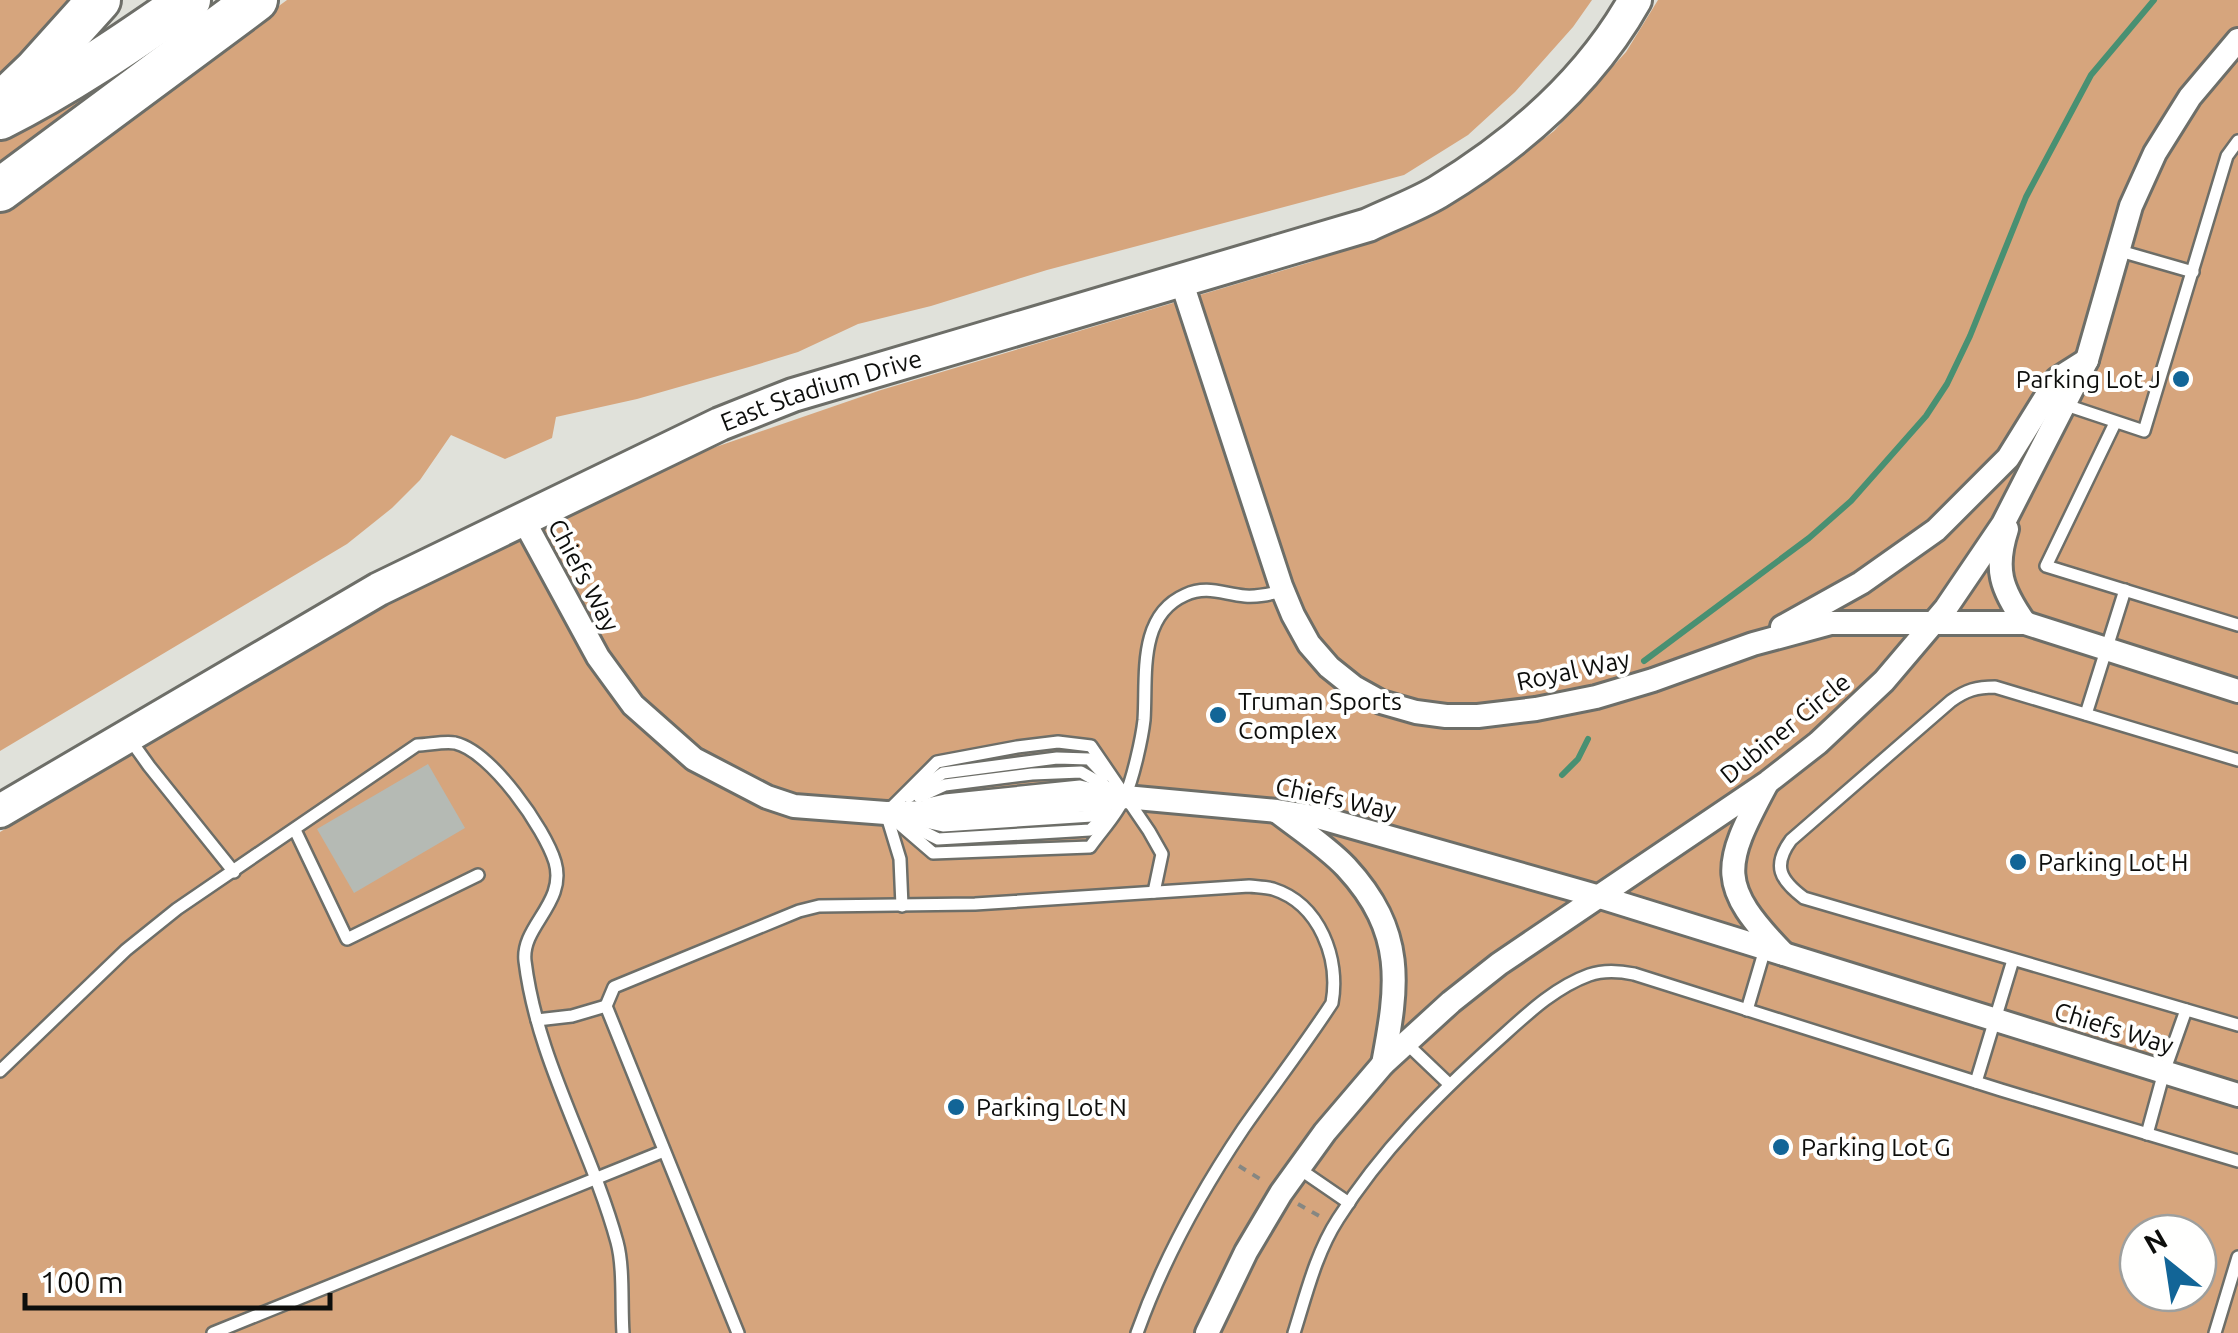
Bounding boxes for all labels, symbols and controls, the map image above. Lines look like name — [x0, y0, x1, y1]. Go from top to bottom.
street label: East Stadium Drive — [716, 344, 925, 436]
place label: Parking Lot J — [2016, 365, 2161, 393]
marker: Parking Lot J — [2170, 368, 2192, 390]
street label: Chiefs Way — [543, 514, 625, 636]
street label: Royal Way — [1514, 644, 1632, 696]
street label: Dubiner Circle — [1715, 667, 1855, 789]
place label: Truman Sports Complex — [1238, 687, 1402, 744]
marker: Truman Sports Complex — [1207, 704, 1229, 726]
street label: Chiefs Way — [1273, 772, 1399, 824]
place label: Parking Lot H — [2038, 848, 2188, 876]
marker: Parking Lot H — [2007, 851, 2029, 873]
street label: Chiefs Way — [2051, 997, 2177, 1059]
place label: Parking Lot N — [976, 1093, 1127, 1121]
marker: Parking Lot N — [945, 1096, 967, 1118]
place label: Parking Lot G — [1801, 1133, 1951, 1161]
marker: Parking Lot G — [1770, 1136, 1792, 1158]
north arrow — [2118, 1213, 2218, 1313]
text: N — [2138, 1222, 2172, 1260]
scale bar — [25, 1248, 330, 1310]
text: 100 m — [40, 1265, 124, 1299]

